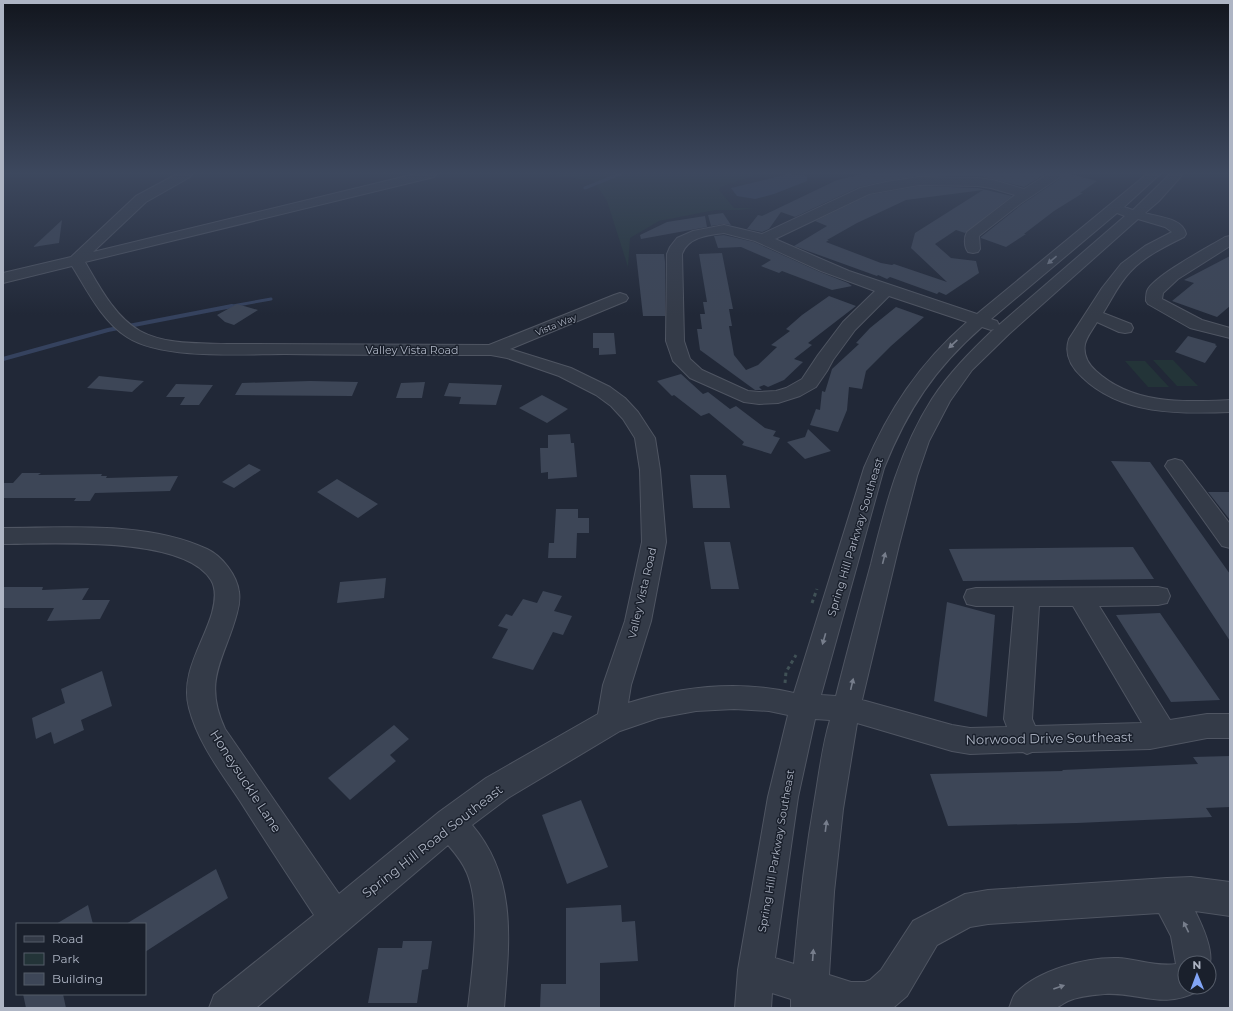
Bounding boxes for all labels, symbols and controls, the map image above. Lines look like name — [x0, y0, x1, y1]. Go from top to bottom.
one-way arrow — [1047, 256, 1057, 265]
street label: Vista Way — [534, 311, 578, 338]
one-way arrow — [948, 340, 958, 349]
street label: Valley Vista Road — [365, 343, 459, 357]
street label: Spring Hill Parkway Southeast — [824, 455, 886, 618]
street label: Valley Vista Road — [625, 546, 659, 640]
one-way arrow — [881, 552, 887, 565]
one-way arrow — [821, 633, 827, 645]
one-way arrow — [850, 678, 856, 691]
street label: Honeysuckle Lane — [207, 727, 285, 835]
street label: Norwood Drive Southeast — [965, 729, 1133, 747]
street label: Spring Hill Parkway Southeast — [755, 768, 797, 934]
street label: Spring Hill Road Southeast — [358, 781, 506, 901]
one-way arrow — [822, 820, 829, 832]
one-way arrow — [1183, 922, 1189, 933]
legend — [16, 923, 146, 995]
text: Road — [52, 931, 83, 946]
one-way arrow — [809, 949, 816, 961]
text: Park — [52, 951, 80, 966]
north arrow — [1177, 955, 1217, 995]
text: N — [1192, 958, 1201, 972]
text: Building — [52, 971, 103, 986]
one-way arrow — [1054, 983, 1066, 989]

